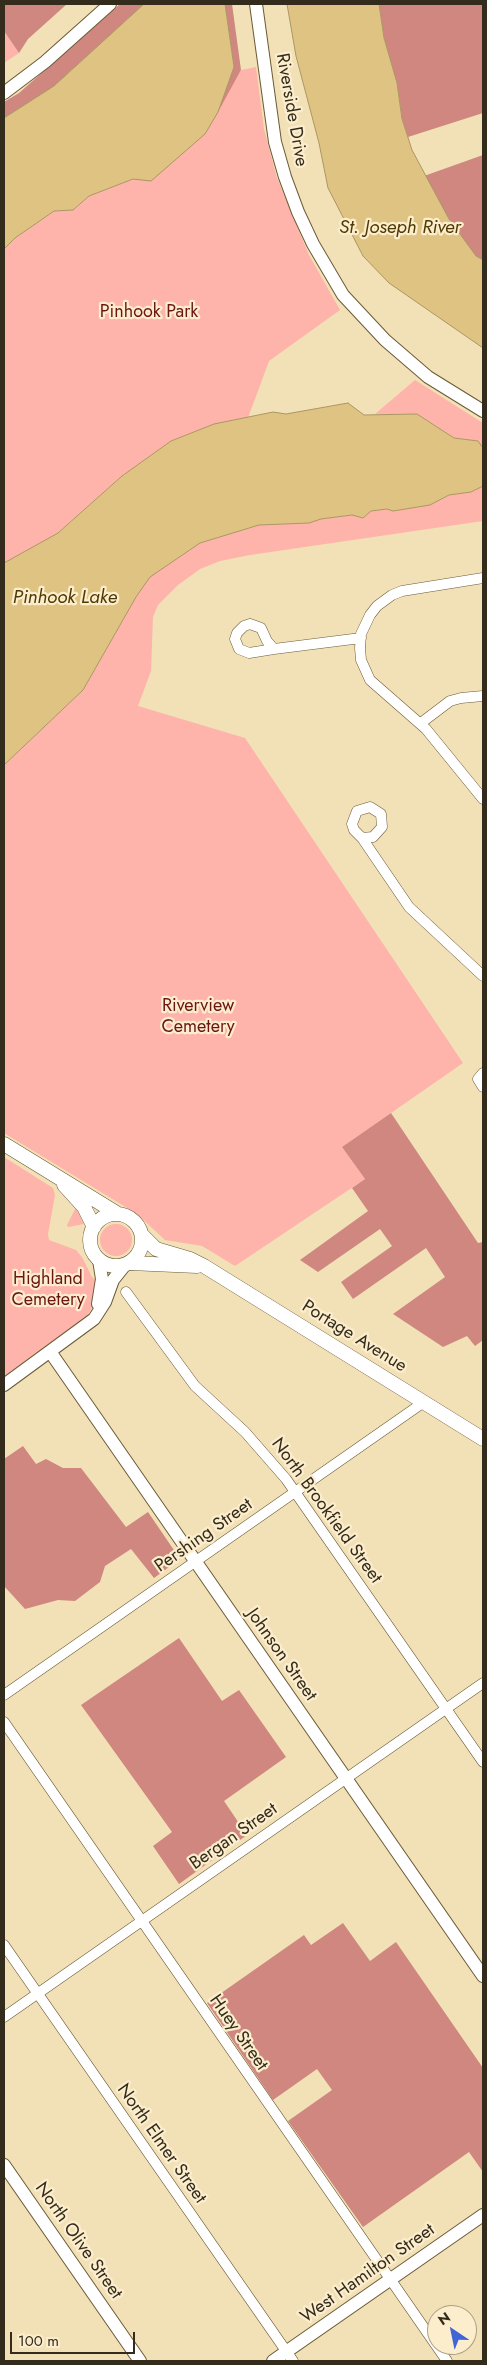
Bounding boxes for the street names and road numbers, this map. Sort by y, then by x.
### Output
street label: Riverside Drive [270,52,312,168]
street label: Portage Avenue [298,1296,410,1378]
street label: North Brookfield Street [266,1434,386,1588]
street label: Pershing Street [151,1494,257,1578]
street label: Johnson Street [241,1605,321,1705]
street label: Bergan Street [186,1799,282,1875]
street label: Huey Street [204,1991,272,2075]
street label: North Elmer Street [112,2080,210,2208]
street label: North Olive Street [30,2179,126,2303]
street label: West Hamilton Street [297,2220,439,2328]

